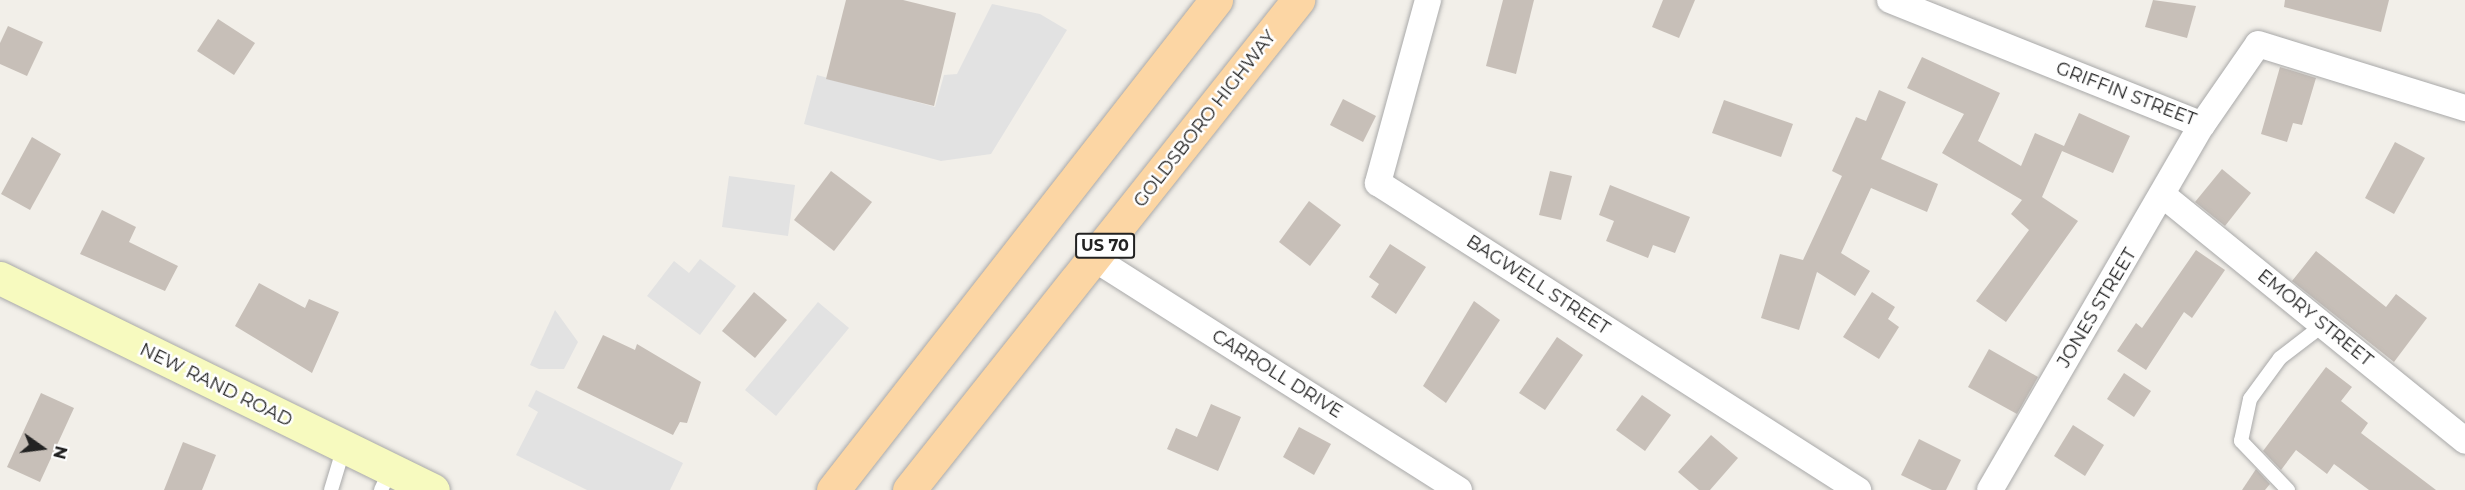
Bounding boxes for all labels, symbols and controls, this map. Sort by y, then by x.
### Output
street label: GOLDSBORO HIGHWAY [1129,26,1281,212]
street label: GRIFFIN STREET [2053,57,2199,131]
street label: BAGWELL STREET [1462,231,1614,339]
road number: US 70 [1075,233,1135,259]
street label: JONES STREET [2053,244,2141,372]
street label: EMORY STREET [2253,265,2377,371]
street label: CARROLL DRIVE [1208,325,1346,423]
street label: NEW RAND ROAD [136,339,296,431]
north arrow [12,418,72,478]
text: N [49,444,71,461]

